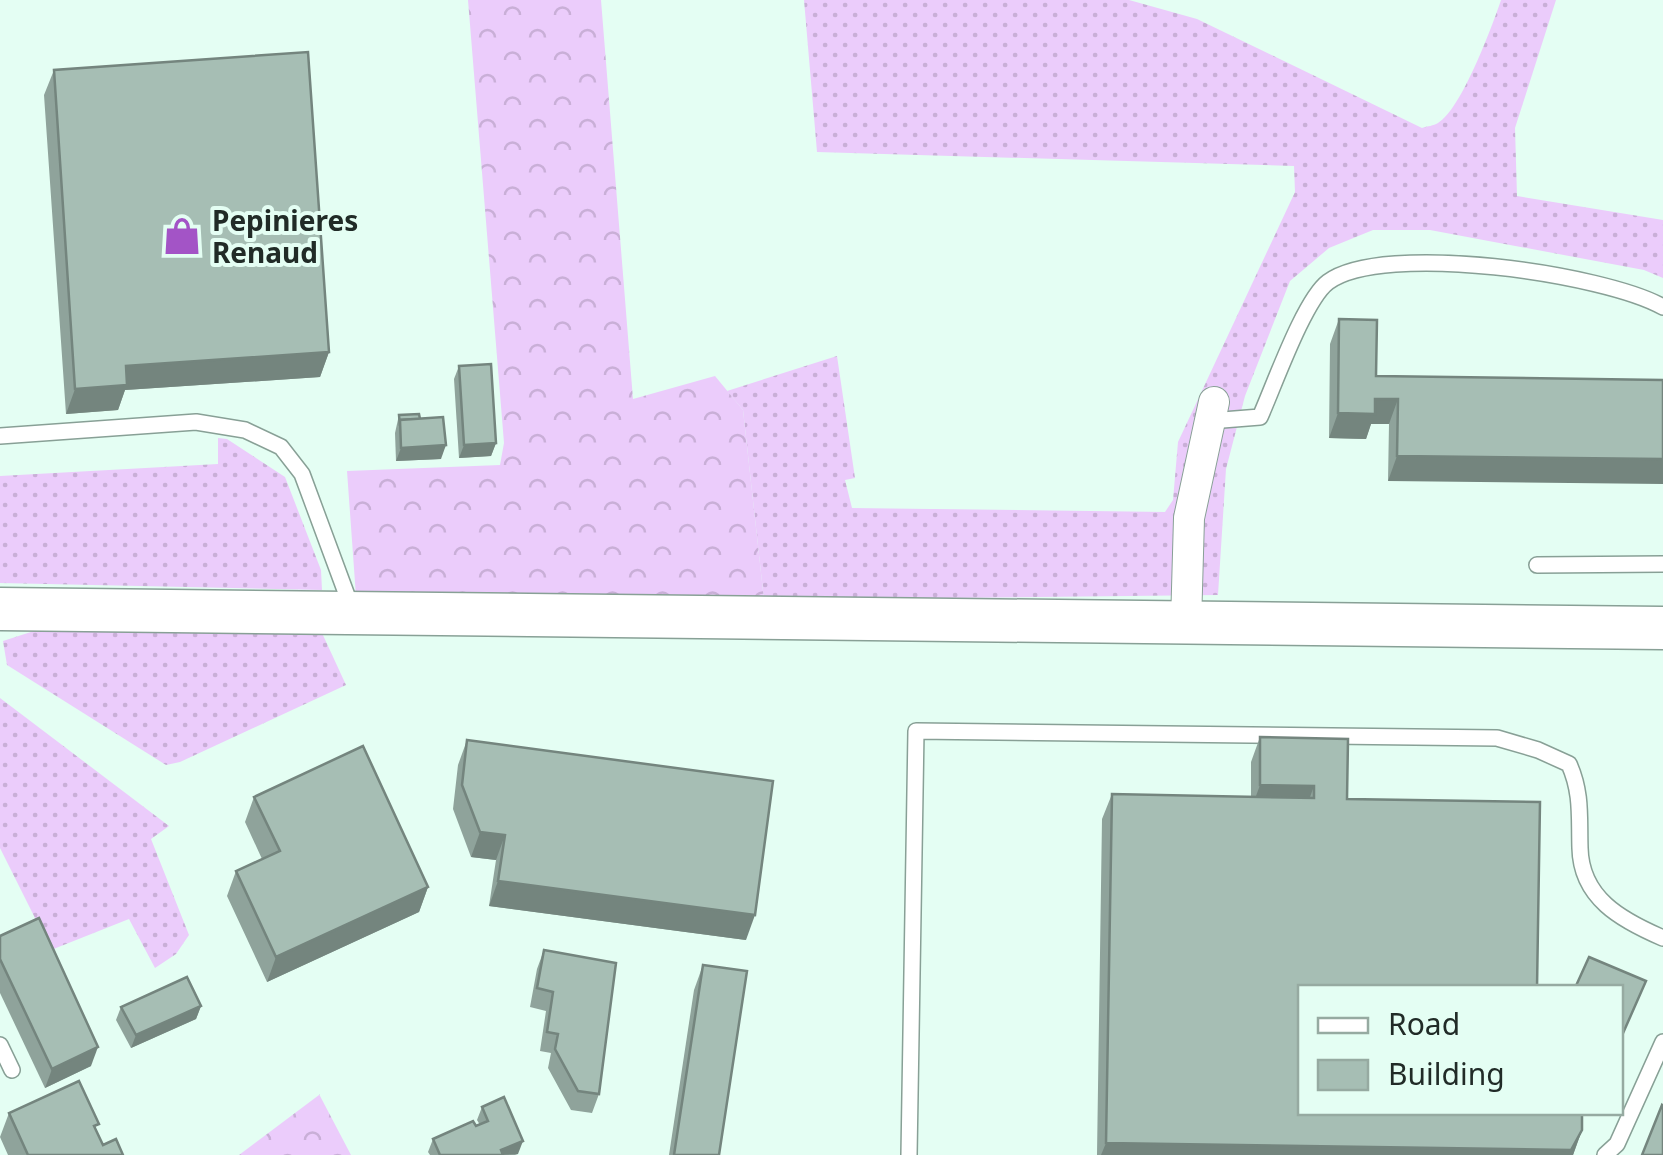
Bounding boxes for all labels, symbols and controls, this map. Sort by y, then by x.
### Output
place label: Pepinieres Renaud [212,201,358,271]
shop icon: Pepinieres Renaud [161,215,203,257]
legend [1298,985,1623,1115]
text: Road [1388,1003,1460,1044]
text: Building [1388,1053,1505,1094]

